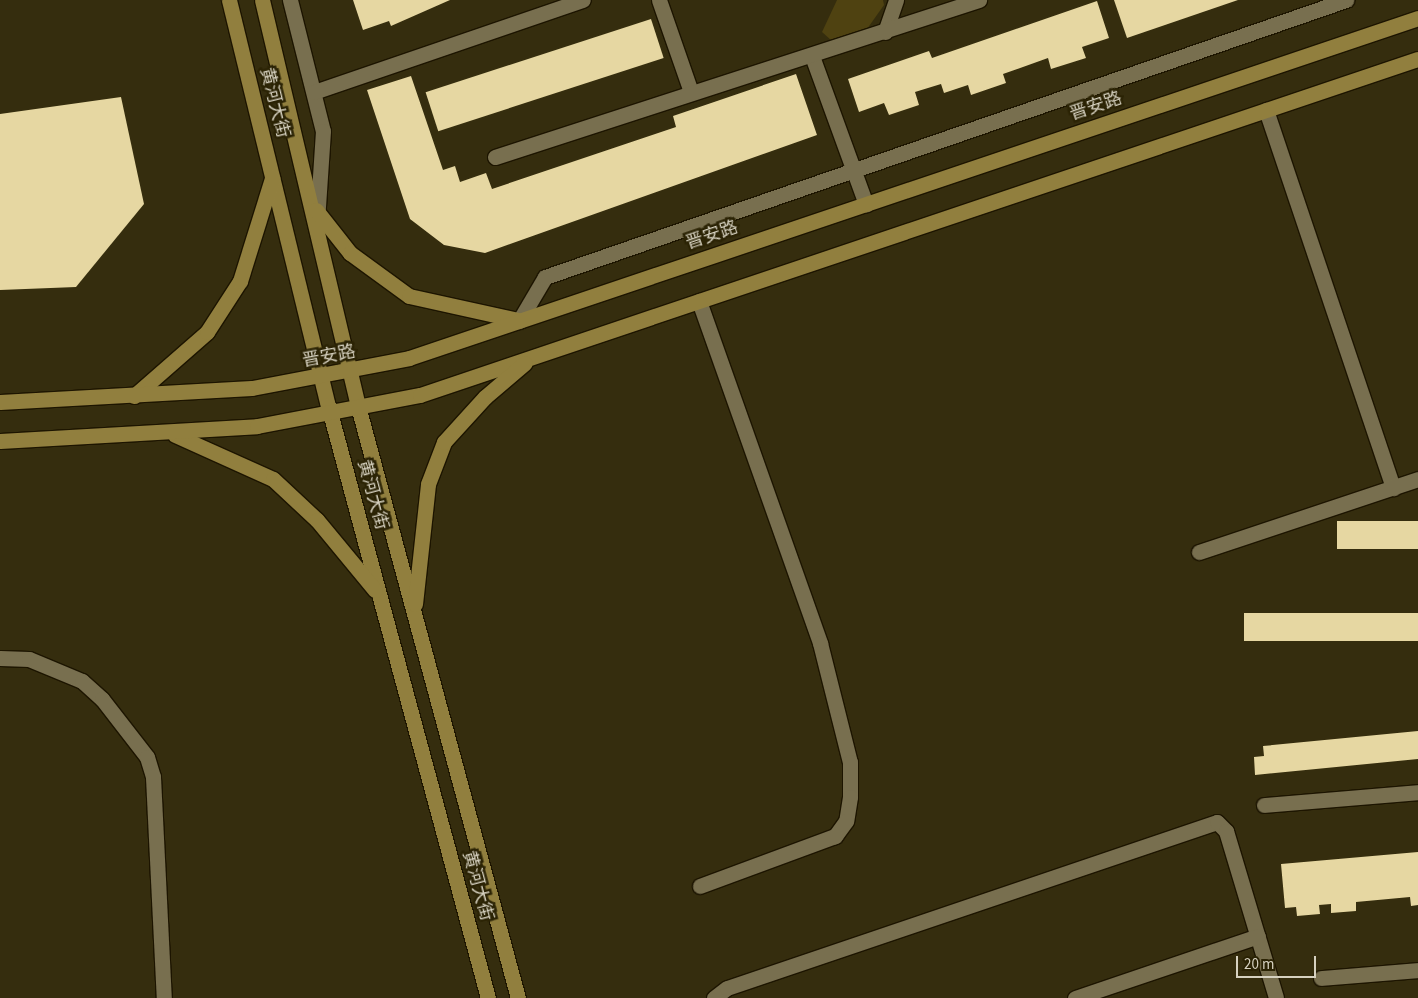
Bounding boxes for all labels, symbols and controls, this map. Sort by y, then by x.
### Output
street label: 黄河大街 [255,65,293,141]
street label: 晋安路 [1067,88,1125,126]
street label: 晋安路 [683,217,741,255]
street label: 晋安路 [300,341,358,373]
street label: 黄河大街 [352,457,392,533]
street label: 黄河大街 [457,848,497,924]
scale bar [1238,946,1318,978]
text: 20 m [1244,954,1274,975]

